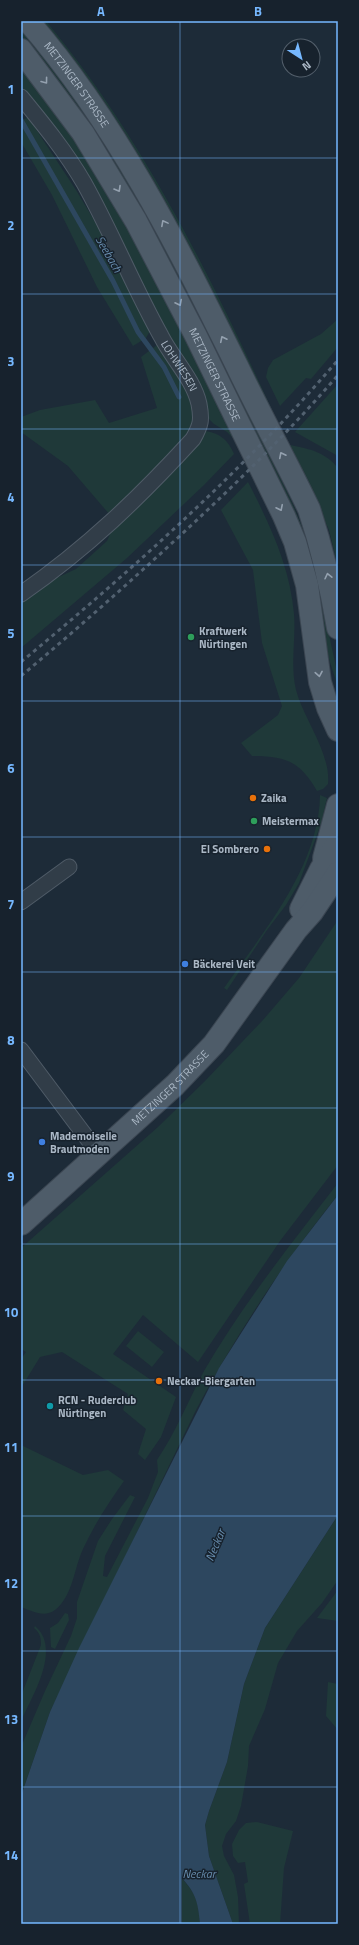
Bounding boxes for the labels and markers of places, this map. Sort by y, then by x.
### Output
place label: Kraftwerk Nürtingen [199,623,247,652]
marker: Kraftwerk Nürtingen [186,632,196,642]
place label: Zaika [261,790,287,806]
marker: Zaika [248,793,258,803]
place label: Meistermax [262,813,320,829]
marker: Meistermax [249,816,259,826]
place label: El Sombrero [201,841,259,857]
marker: El Sombrero [262,844,272,854]
place label: Bäckerei Veit [193,956,255,972]
marker: Bäckerei Veit [180,959,190,969]
place label: Mademoiselle Brautmoden [50,1128,117,1157]
marker: Mademoiselle Brautmoden [37,1137,47,1147]
place label: Neckar-Biergarten [167,1373,255,1389]
marker: Neckar-Biergarten [154,1376,164,1386]
place label: RCN - Ruderclub Nürtingen [58,1392,136,1421]
marker: RCN - Ruderclub Nürtingen [45,1401,55,1411]

